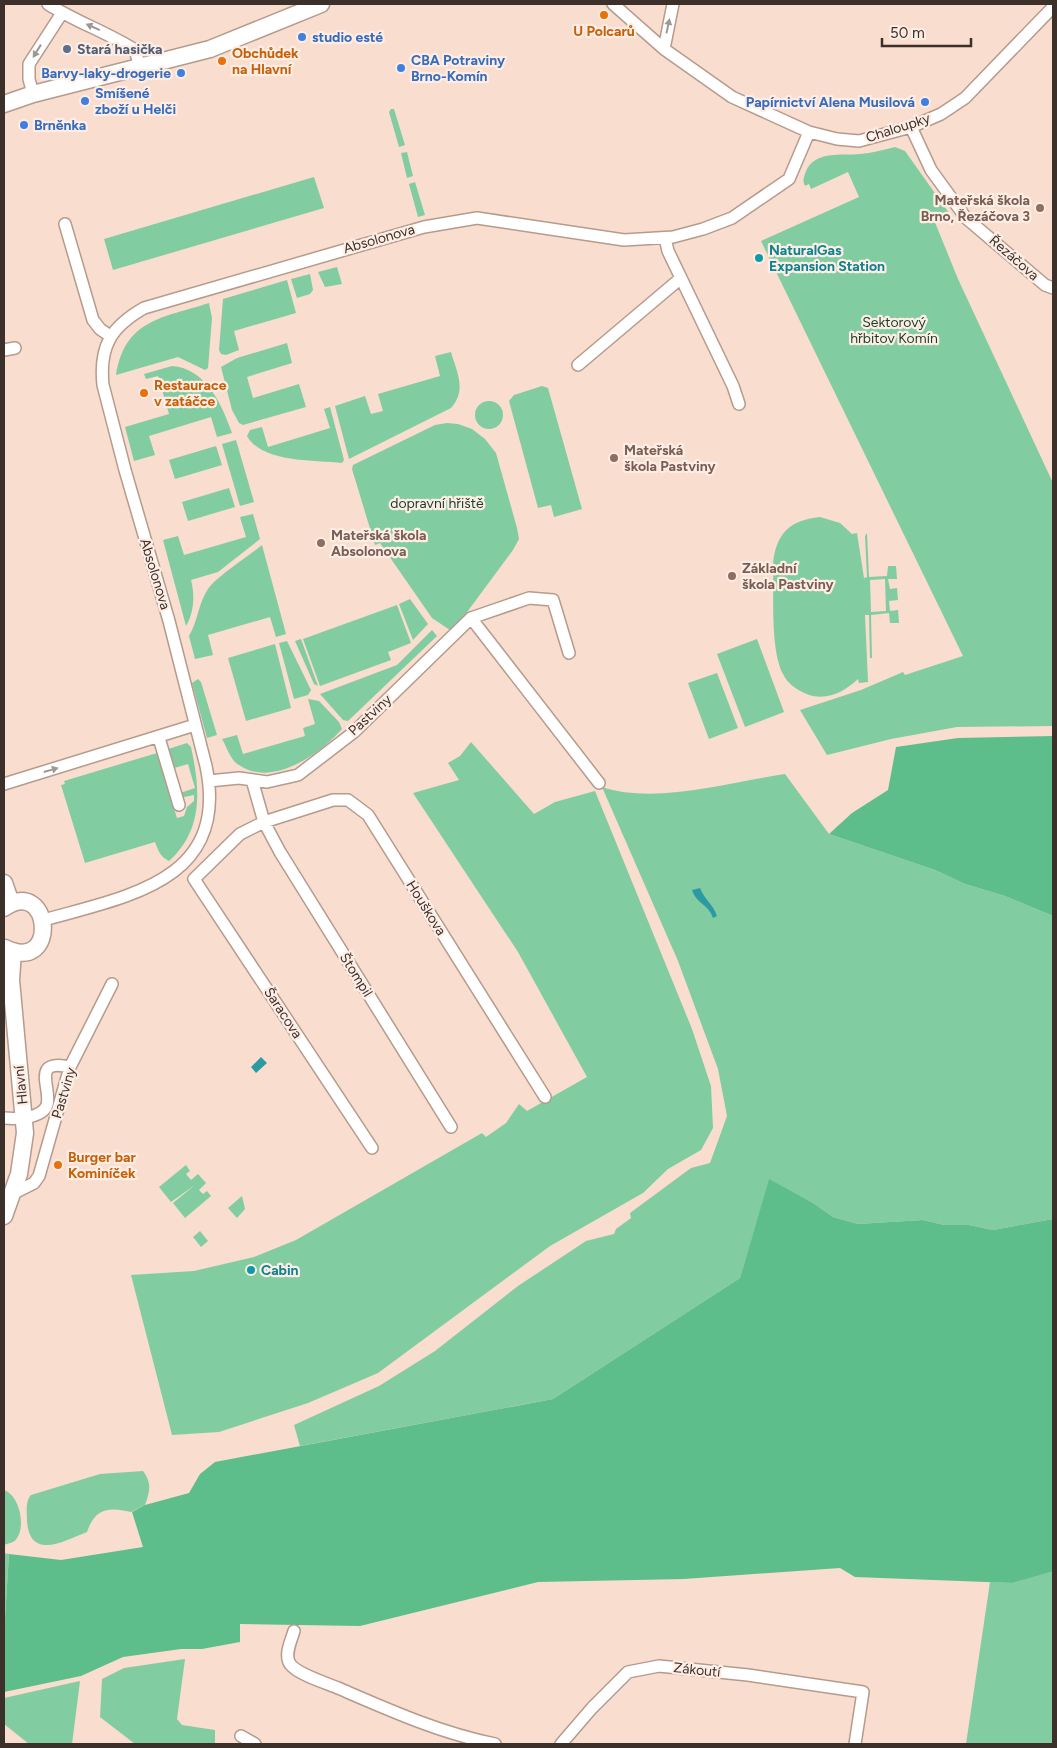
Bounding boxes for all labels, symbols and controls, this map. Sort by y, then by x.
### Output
marker: U Polcarů [598,9,610,21]
scale bar [882,15,971,47]
one-way arrow [664,19,672,34]
one-way arrow [86,23,100,31]
place label: U Polcarů [573,23,635,40]
text: 50 m [890,24,925,42]
place label: studio esté [312,29,383,46]
marker: studio esté [296,31,308,43]
place label: Stará hasička [77,41,162,58]
marker: Stará hasička [61,43,73,55]
one-way arrow [32,45,42,58]
place label: Obchůdek na Hlavní [232,45,299,78]
place label: CBA Potraviny Brno-Komín [411,52,506,85]
marker: Obchůdek na Hlavní [216,55,228,67]
marker: CBA Potraviny Brno-Komín [395,62,407,74]
place label: Barvy-laky-drogerie [41,65,171,82]
marker: Barvy-laky-drogerie [175,67,187,79]
place label: Smíšené zboží u Helči [95,85,176,118]
place label: Papírnictví Alena Musilová [746,94,915,111]
marker: Smíšené zboží u Helči [79,95,91,107]
marker: Papírnictví Alena Musilová [919,96,931,108]
street label: Chaloupky [864,109,933,146]
place label: Brněnka [34,117,86,134]
marker: Brněnka [18,119,30,131]
place label: Mateřská škola Brno, Řezáčova 3 [921,192,1030,225]
marker: Mateřská škola Brno, Řezáčova 3 [1034,202,1046,214]
street label: Absolonova [341,221,417,257]
street label: Řezáčova [986,232,1042,284]
place label: NaturalGas Expansion Station [769,242,885,275]
marker: NaturalGas Expansion Station [753,252,765,264]
park label: Sektorový hřbitov Komín [850,314,938,347]
place label: Restaurace v zatáčce [154,377,227,410]
marker: Restaurace v zatáčce [138,387,150,399]
place label: Mateřská škola Pastviny [624,442,716,475]
marker: Mateřská škola Pastviny [608,452,620,464]
park label: dopravní hřiště [390,495,484,512]
place label: Mateřská škola Absolonova [331,527,426,560]
street label: Absolonova [136,536,174,612]
marker: Mateřská škola Absolonova [315,537,327,549]
place label: Základní škola Pastviny [742,560,834,593]
marker: Základní škola Pastviny [726,570,738,582]
street label: Pastviny [345,690,395,739]
one-way arrow [43,766,58,774]
street label: Houškova [402,877,450,939]
street label: Štompil [336,950,376,1000]
street label: Šaracova [260,984,306,1042]
street label: Hlavní [10,1064,31,1105]
street label: Pastviny [48,1065,80,1121]
place label: Burger bar Kominíček [68,1149,136,1182]
marker: Burger bar Kominíček [52,1159,64,1171]
place label: Cabin [261,1262,299,1279]
marker: Cabin [245,1264,257,1276]
street label: Zákoutí [673,1659,722,1681]

